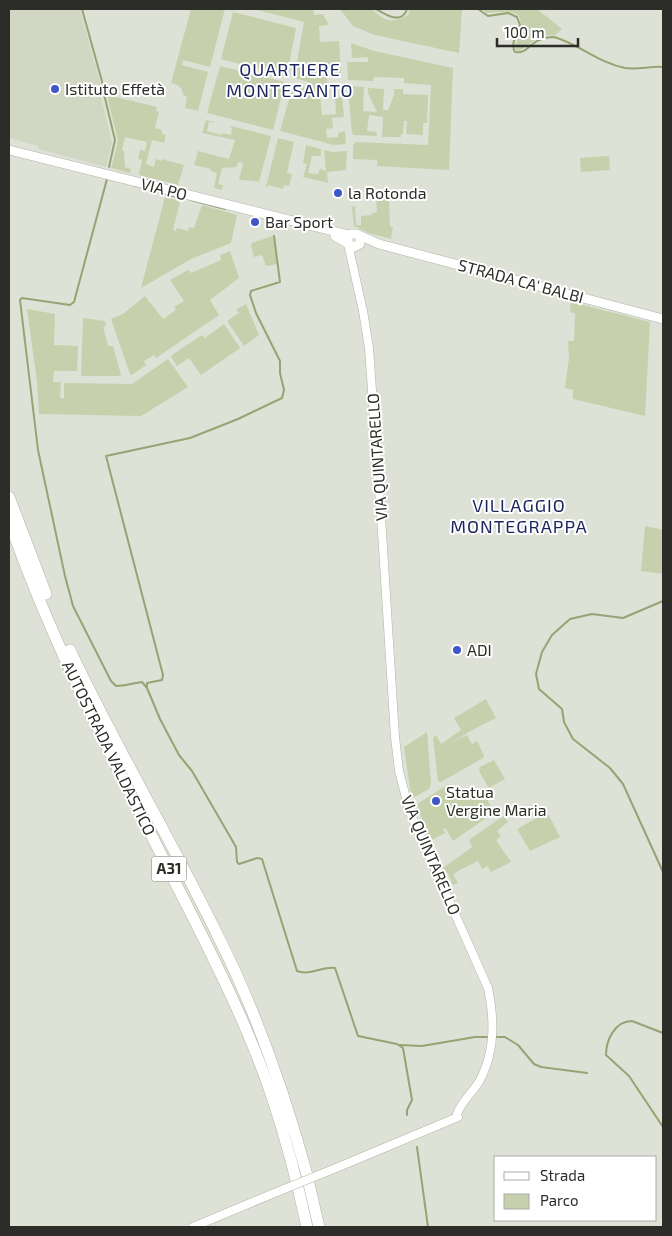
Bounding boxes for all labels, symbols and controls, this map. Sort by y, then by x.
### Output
scale bar [497,15,578,47]
text: 100 m [504,23,545,41]
district label: QUARTIERE MONTESANTO [226,58,354,101]
place label: Istituto Effetà [65,79,165,98]
marker: Istituto Effetà [49,83,61,95]
street label: VIA PO [139,174,189,203]
place label: la Rotonda [348,183,426,202]
marker: la Rotonda [332,187,344,199]
place label: Bar Sport [265,212,333,231]
marker: Bar Sport [249,216,261,228]
street label: STRADA CA' BALBI [456,255,586,306]
street label: VIA QUINTARELLO [363,392,391,522]
district label: VILLAGGIO MONTEGRAPPA [450,494,588,537]
place label: ADI [467,640,492,659]
marker: ADI [451,644,463,656]
street label: AUTOSTRADA VALDASTICO [59,657,160,838]
place label: Statua Vergine Maria [446,782,546,819]
street label: VIA QUINTARELLO [397,792,465,918]
marker: Statua Vergine Maria [430,795,442,807]
road number: A31 [152,856,186,882]
legend [494,1156,657,1221]
text: Strada [540,1166,585,1184]
text: Parco [540,1191,579,1209]

